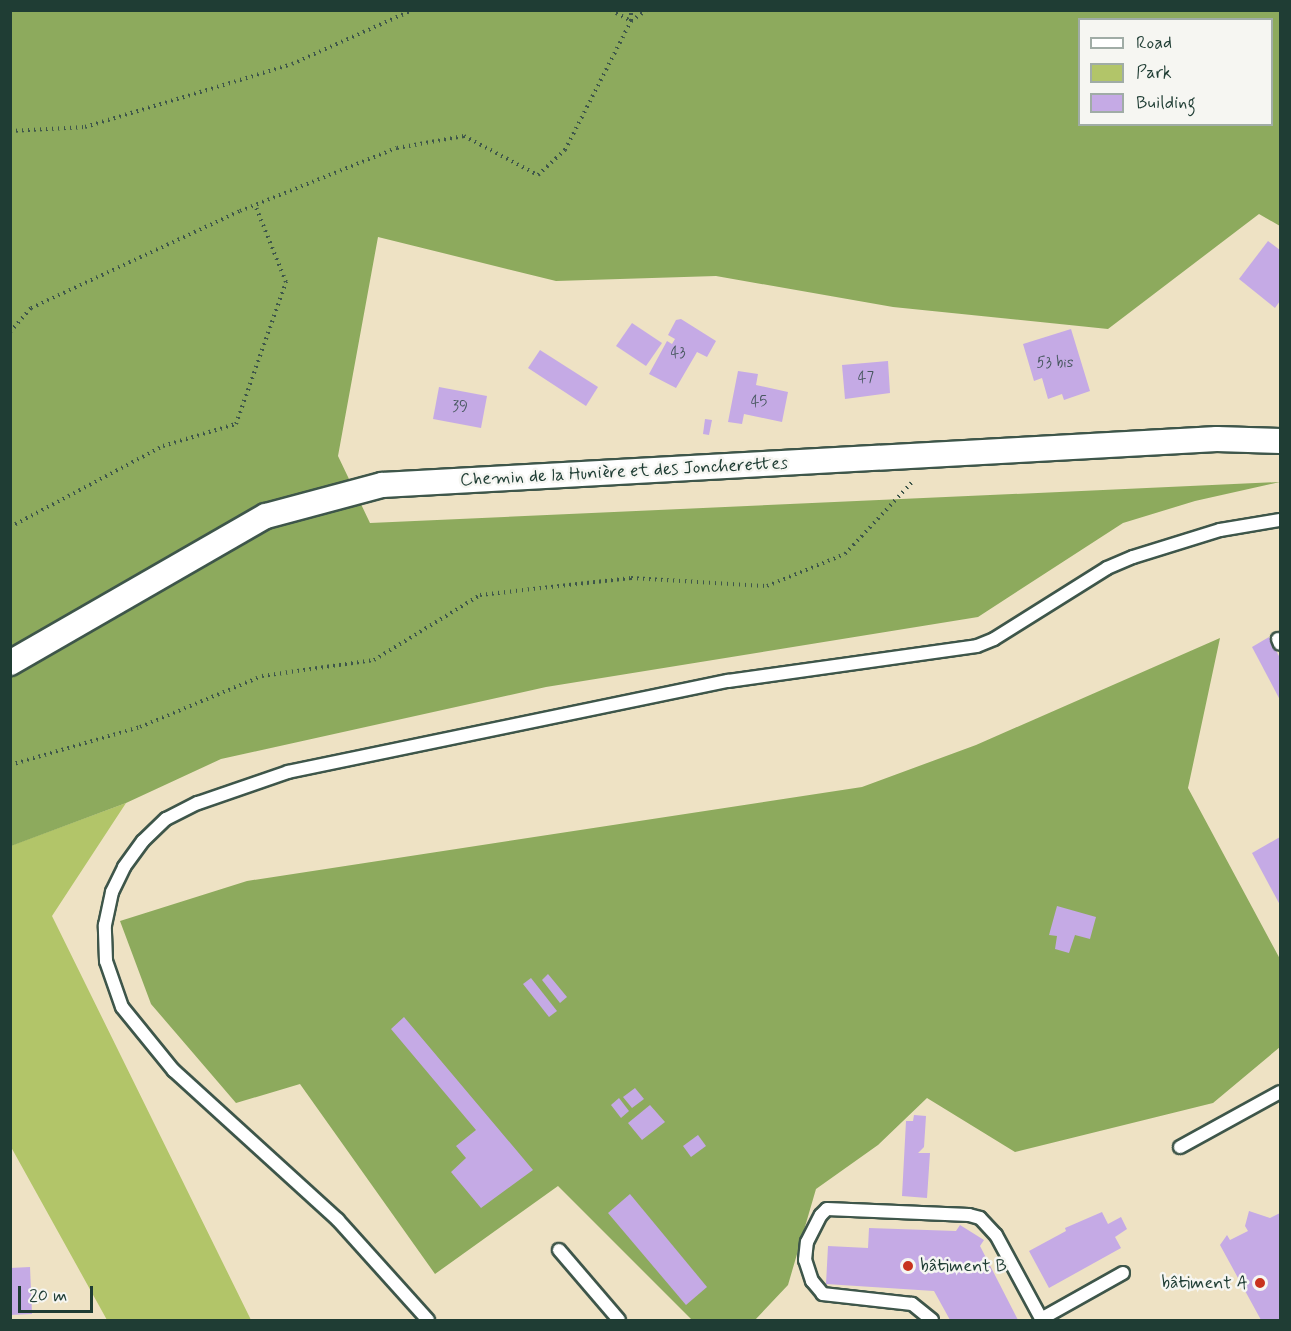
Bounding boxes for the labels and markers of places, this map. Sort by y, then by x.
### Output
place label: bâtiment B [920,1255,1007,1277]
marker: bâtiment B [901,1259,915,1273]
place label: bâtiment A [1161,1272,1248,1294]
marker: bâtiment A [1253,1276,1267,1290]

